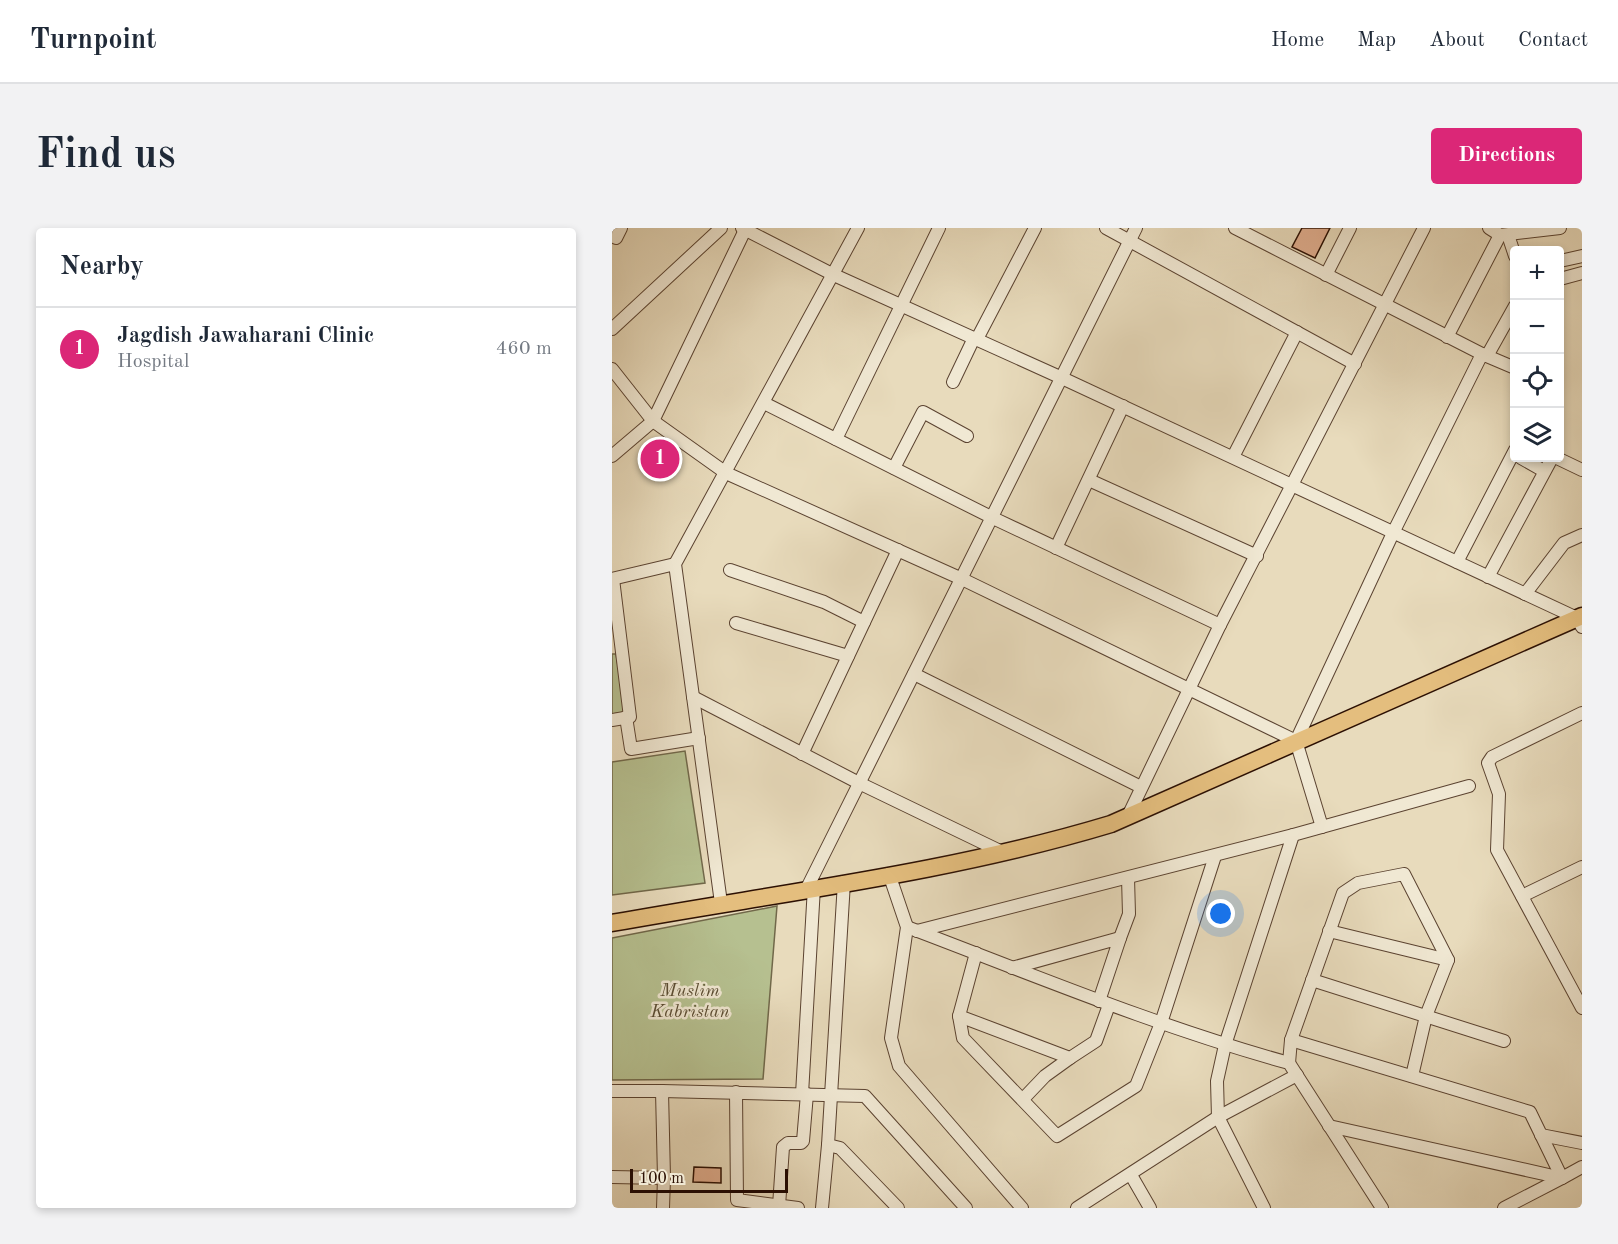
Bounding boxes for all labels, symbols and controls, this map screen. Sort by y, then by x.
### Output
text: Turnpoint [30,27,157,55]
text: Home [1271,30,1324,51]
text: Map [1357,30,1396,51]
text: About [1429,30,1485,51]
text: Contact [1518,30,1588,51]
button: Directions [1431,128,1582,184]
text: Find us [36,135,175,177]
map controls [1510,246,1564,462]
button: + [1510,246,1564,300]
text: Nearby [60,254,144,280]
button: − [1510,300,1564,354]
text: Jagdish Jawaharani Clinic [117,325,374,347]
text: 1 [74,339,85,359]
text: 460 m [496,339,552,359]
text: Hospital [117,352,189,372]
button: locate [1510,354,1564,408]
button: layers [1510,408,1564,462]
pin: 1 [640,436,680,482]
your location [1206,899,1235,928]
park label: Muslim Kabristan [650,982,729,1021]
scale bar [630,1166,788,1194]
text: 100 m [639,1171,684,1187]

